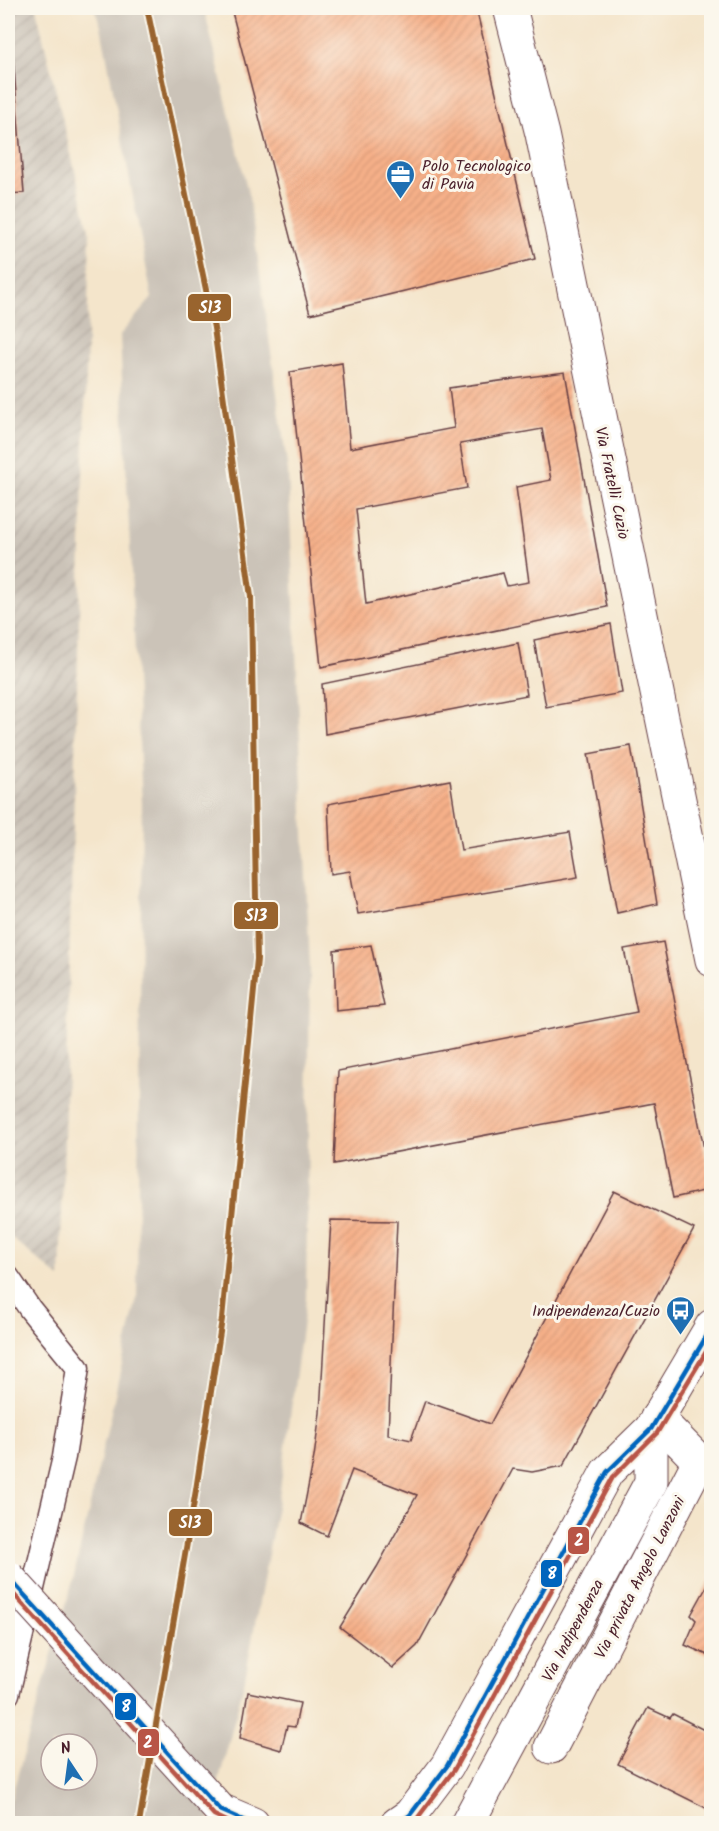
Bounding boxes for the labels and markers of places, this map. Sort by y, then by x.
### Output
place label: Polo Tecnologico di Pavia [422,154,531,197]
office icon: Polo Tecnologico di Pavia [385,158,417,200]
bus stop icon: Indipendenza/Cuzio [665,1294,697,1336]
place label: Indipendenza/Cuzio [532,1299,660,1324]

